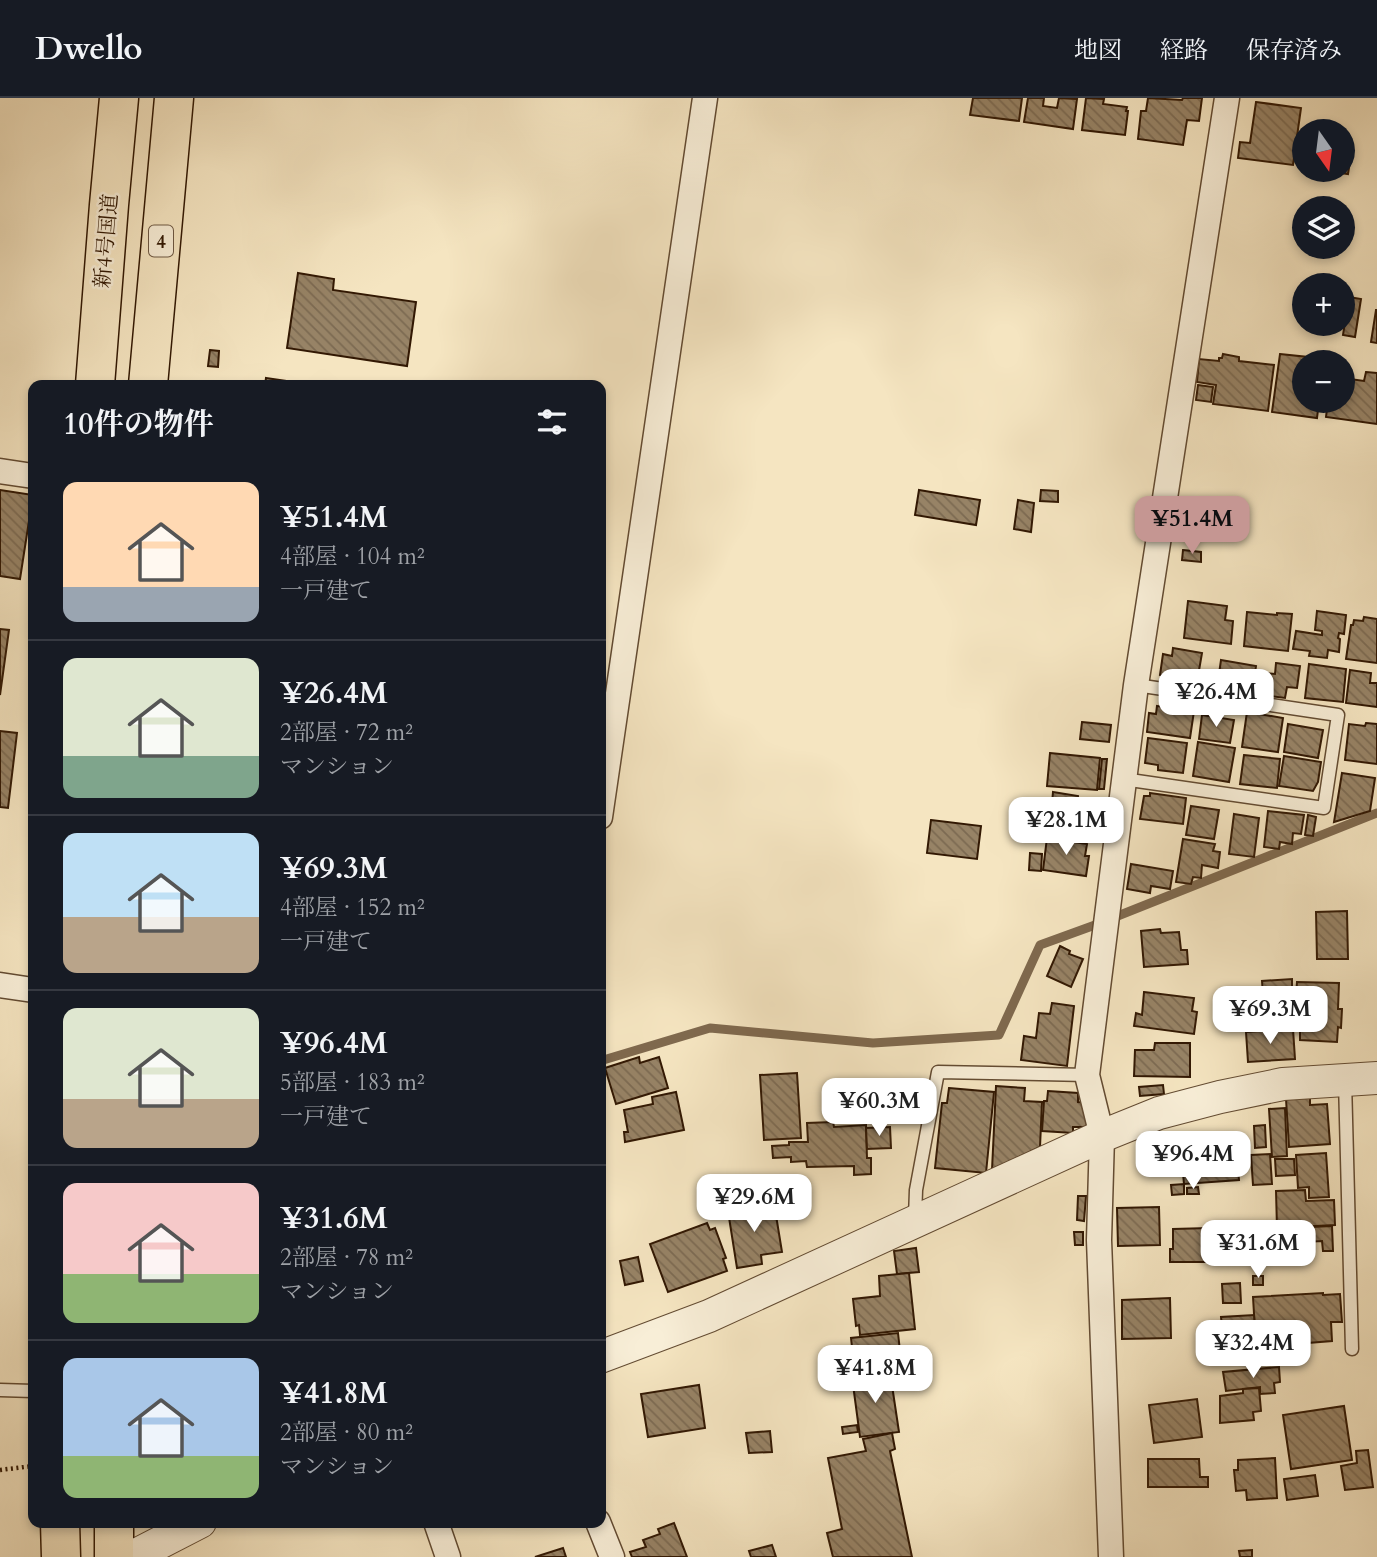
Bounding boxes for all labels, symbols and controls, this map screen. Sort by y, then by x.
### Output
text: Dwello [35,26,143,71]
text: 地図 [1074,34,1122,67]
text: 経路 [1160,34,1208,67]
text: 保存済み [1246,34,1342,67]
north arrow [1292,119,1354,182]
map controls [1292,119,1355,413]
street label: 新4号国道 [88,193,125,290]
button: layers [1292,196,1355,259]
road number: 4 [149,225,173,256]
button: + [1292,273,1355,336]
button: − [1292,350,1355,413]
icon: filters [533,403,571,441]
text: 10件の物件 [63,404,214,445]
pin: ¥51.4M [1135,496,1249,556]
text: ¥51.4M [280,497,388,538]
text: ¥51.4M [1151,503,1233,534]
icon: home [119,510,203,594]
text: 4部屋 · 104 m² [280,541,425,572]
text: 一戸建て [280,575,372,606]
pin: ¥26.4M [1159,670,1273,729]
text: ¥26.4M [280,673,388,714]
text: ¥26.4M [1175,676,1257,707]
icon: home [119,686,203,770]
text: 2部屋 · 72 m² [280,717,413,748]
text: マンション [280,751,394,782]
pin: ¥28.1M [1009,798,1123,857]
text: ¥28.1M [1025,804,1107,835]
text: ¥69.3M [280,848,388,889]
icon: home [119,861,203,945]
text: 4部屋 · 152 m² [280,892,425,923]
text: 一戸建て [280,926,372,957]
pin: ¥69.3M [1213,986,1327,1046]
text: ¥69.3M [1229,993,1311,1024]
text: ¥96.4M [280,1023,388,1064]
icon: home [119,1036,203,1120]
text: 5部屋 · 183 m² [280,1067,425,1098]
pin: ¥60.3M [822,1079,936,1138]
text: ¥60.3M [838,1085,920,1116]
text: 一戸建て [280,1101,372,1132]
pin: ¥96.4M [1136,1132,1250,1191]
text: ¥96.4M [1152,1138,1234,1169]
pin: ¥29.6M [697,1174,811,1234]
text: ¥29.6M [713,1181,795,1212]
text: ¥31.6M [280,1198,388,1239]
icon: home [119,1211,203,1295]
pin: ¥31.6M [1201,1220,1315,1280]
text: ¥31.6M [1217,1227,1299,1258]
text: 2部屋 · 78 m² [280,1242,413,1273]
text: マンション [280,1276,394,1307]
pin: ¥32.4M [1196,1320,1310,1380]
text: ¥32.4M [1212,1327,1294,1358]
pin: ¥41.8M [818,1346,932,1405]
text: ¥41.8M [834,1352,916,1383]
text: ¥41.8M [280,1373,388,1414]
icon: home [119,1386,203,1470]
text: 2部屋 · 80 m² [280,1417,413,1448]
text: マンション [280,1451,394,1482]

